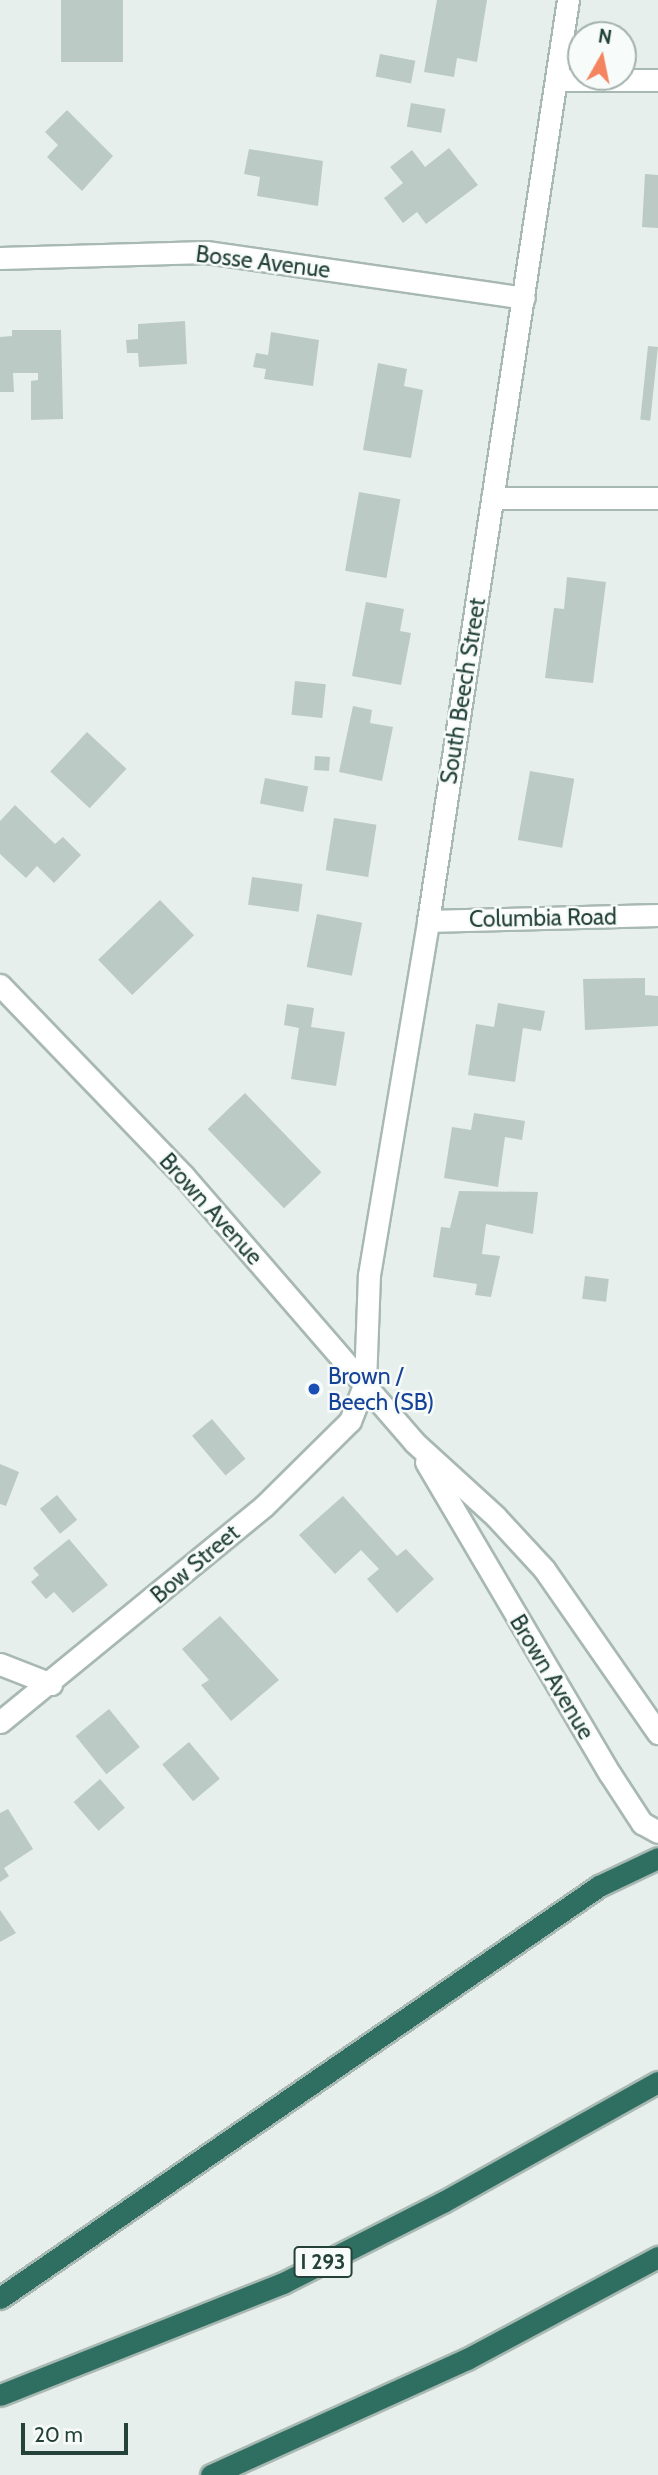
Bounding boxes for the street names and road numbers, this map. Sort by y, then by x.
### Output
street label: Bosse Avenue [194,240,332,284]
street label: South Beech Street [435,596,491,786]
street label: Columbia Road [469,903,617,933]
street label: Brown Avenue [154,1147,268,1271]
street label: Bow Street [145,1519,245,1609]
street label: Brown Avenue [504,1610,600,1744]
road number: I 293 [293,2244,353,2280]

